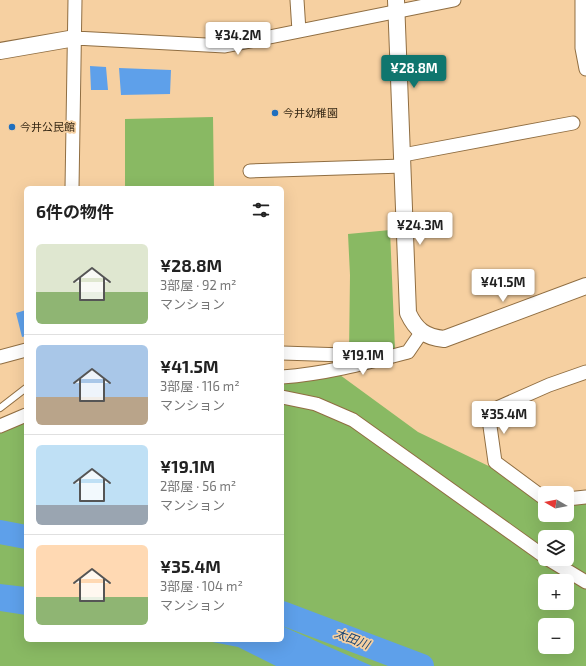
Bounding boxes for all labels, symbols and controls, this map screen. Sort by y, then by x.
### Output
pin: ¥34.2M [205,22,271,56]
text: ¥34.2M [215,27,261,43]
pin: ¥28.8M [381,55,447,89]
text: ¥28.8M [390,60,438,76]
place label: 今井幼稚園 [283,106,338,119]
marker: 今井幼稚園 [270,108,280,118]
place label: 今井公民館 [20,120,75,133]
marker: 今井公民館 [7,122,17,132]
icon: filters [250,199,272,221]
text: 6件の物件 [36,201,114,221]
pin: ¥24.3M [387,212,453,246]
text: ¥24.3M [397,217,443,233]
text: ¥28.8M [160,255,222,275]
icon: home [68,260,116,308]
pin: ¥41.5M [470,269,536,303]
text: ¥41.5M [481,274,525,290]
text: 3部屋 · 92 m² [160,277,237,293]
text: マンション [160,296,225,312]
pin: ¥19.1M [330,342,396,376]
text: ¥19.1M [342,347,384,363]
text: ¥41.5M [160,356,219,376]
icon: home [68,361,116,409]
text: 3部屋 · 116 m² [160,378,240,394]
text: マンション [160,397,225,413]
pin: ¥35.4M [471,401,537,435]
text: ¥35.4M [481,406,527,422]
text: ¥19.1M [160,456,215,476]
icon: home [68,461,116,509]
text: 2部屋 · 56 m² [160,478,236,494]
north arrow [538,486,574,522]
map controls [538,486,574,654]
text: マンション [160,497,225,513]
button: layers [538,530,574,566]
text: ¥35.4M [160,556,221,576]
icon: home [68,561,116,609]
button: + [538,574,574,610]
text: 3部屋 · 104 m² [160,578,243,594]
text: マンション [160,597,225,613]
button: − [538,618,574,654]
water label: 太田川 [333,625,374,652]

